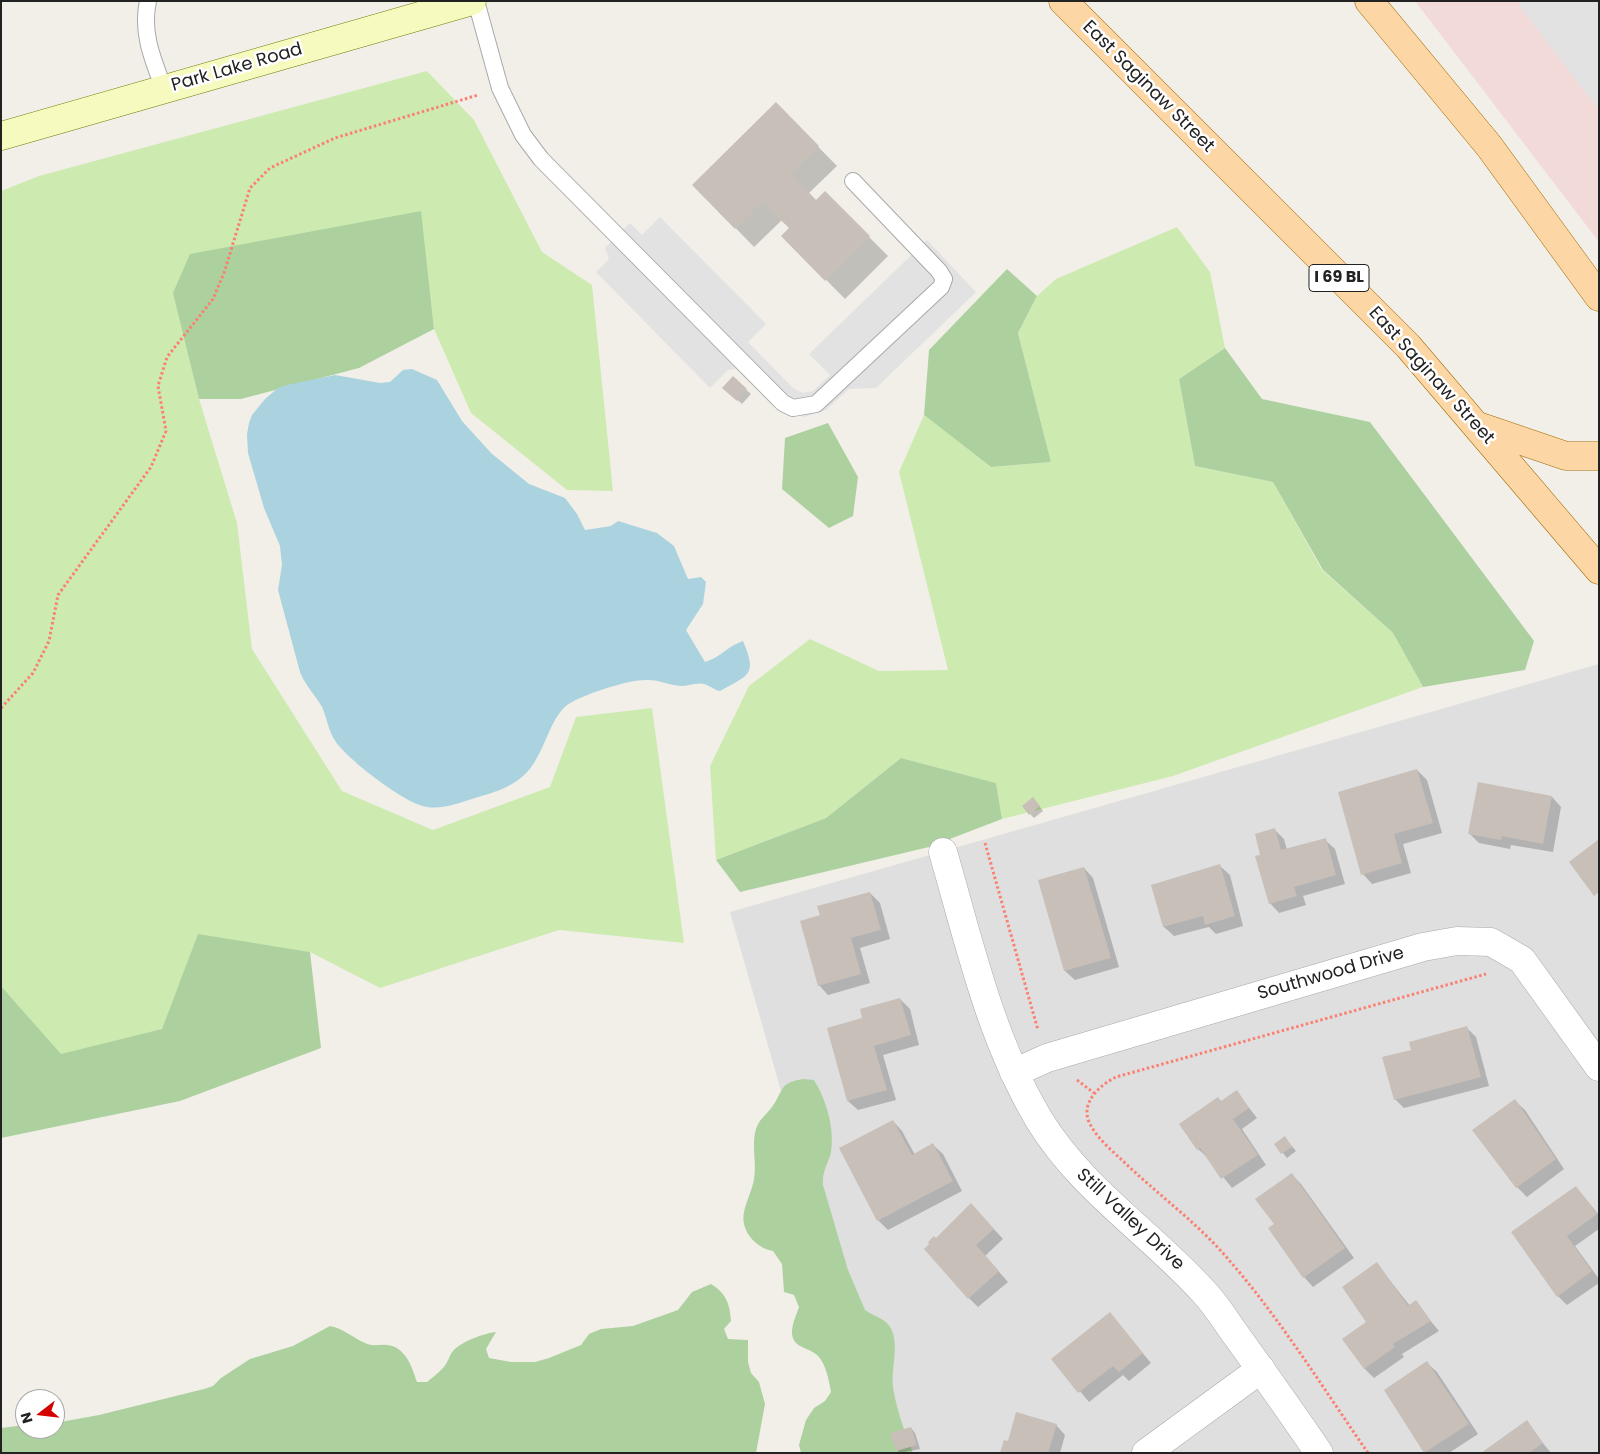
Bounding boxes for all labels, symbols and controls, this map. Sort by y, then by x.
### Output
street label: East Saginaw Street [1078,17,1218,157]
street label: Park Lake Road [169,39,305,97]
road number: I 69 BL [1309,264,1369,292]
street label: East Saginaw Street [1364,303,1498,449]
street label: Southwood Drive [1255,943,1407,1005]
street label: Still Valley Drive [1072,1164,1188,1276]
north arrow [15,1389,65,1439]
text: N [15,1410,38,1426]

